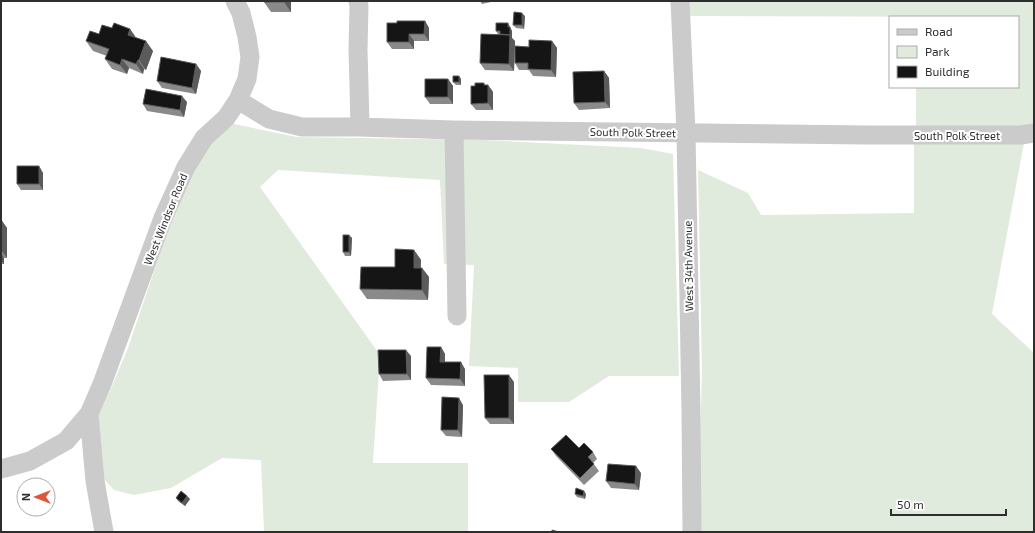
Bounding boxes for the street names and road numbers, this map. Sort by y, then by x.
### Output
street label: South Polk Street [590,125,676,139]
street label: South Polk Street [914,129,1000,142]
street label: West Windsor Road [141,171,189,267]
street label: West 34th Avenue [681,220,695,312]

